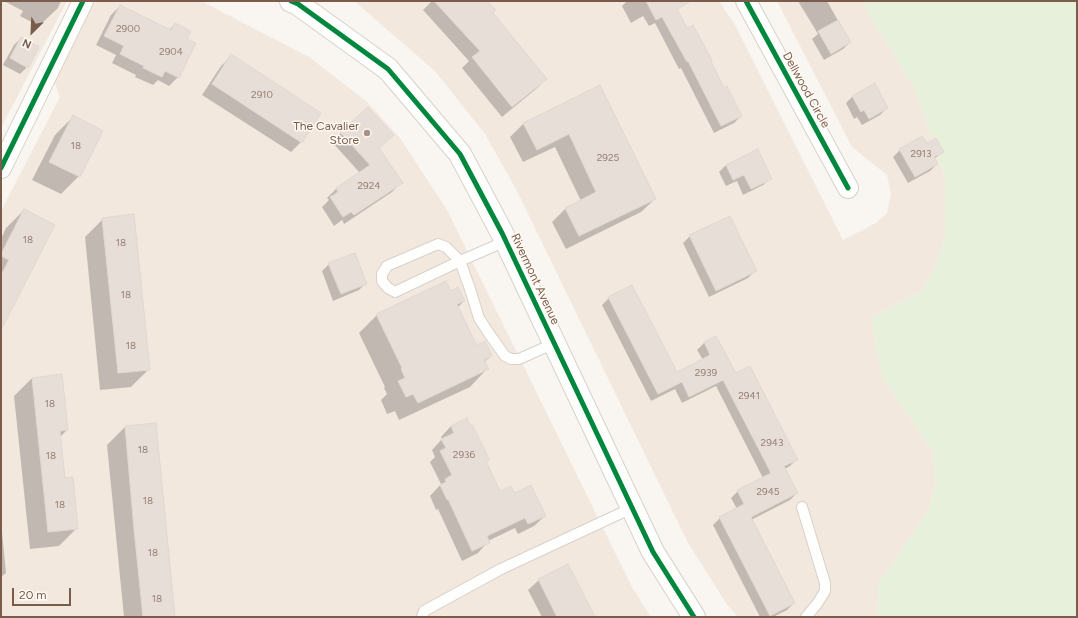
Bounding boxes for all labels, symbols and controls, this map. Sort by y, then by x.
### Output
north arrow [12,12,52,52]
house number: 2900 [116,23,140,35]
text: N [20,36,33,51]
house number: 2904 [159,46,183,58]
street label: Dellwood Circle [779,50,833,130]
house number: 2910 [251,89,273,101]
place label: The Cavalier Store [293,119,359,147]
marker: The Cavalier Store [362,128,372,138]
house number: 18 [71,140,81,152]
house number: 2913 [911,148,931,160]
house number: 2925 [597,152,619,164]
house number: 2924 [357,180,381,192]
street label: Rivermont Avenue [508,231,562,327]
house number: 18 [23,234,33,246]
house number: 18 [116,237,126,249]
house number: 18 [121,289,131,301]
house number: 18 [126,340,136,352]
house number: 2939 [695,367,717,379]
house number: 2941 [738,390,760,402]
house number: 18 [45,398,55,410]
house number: 2943 [761,437,783,449]
house number: 18 [138,444,148,456]
house number: 2936 [453,449,475,461]
house number: 18 [46,450,56,462]
house number: 2945 [756,486,780,498]
house number: 18 [143,495,153,507]
house number: 18 [55,499,65,511]
house number: 18 [148,547,158,559]
scale bar [14,580,73,606]
text: 20 m [19,588,47,602]
house number: 18 [152,593,162,605]

